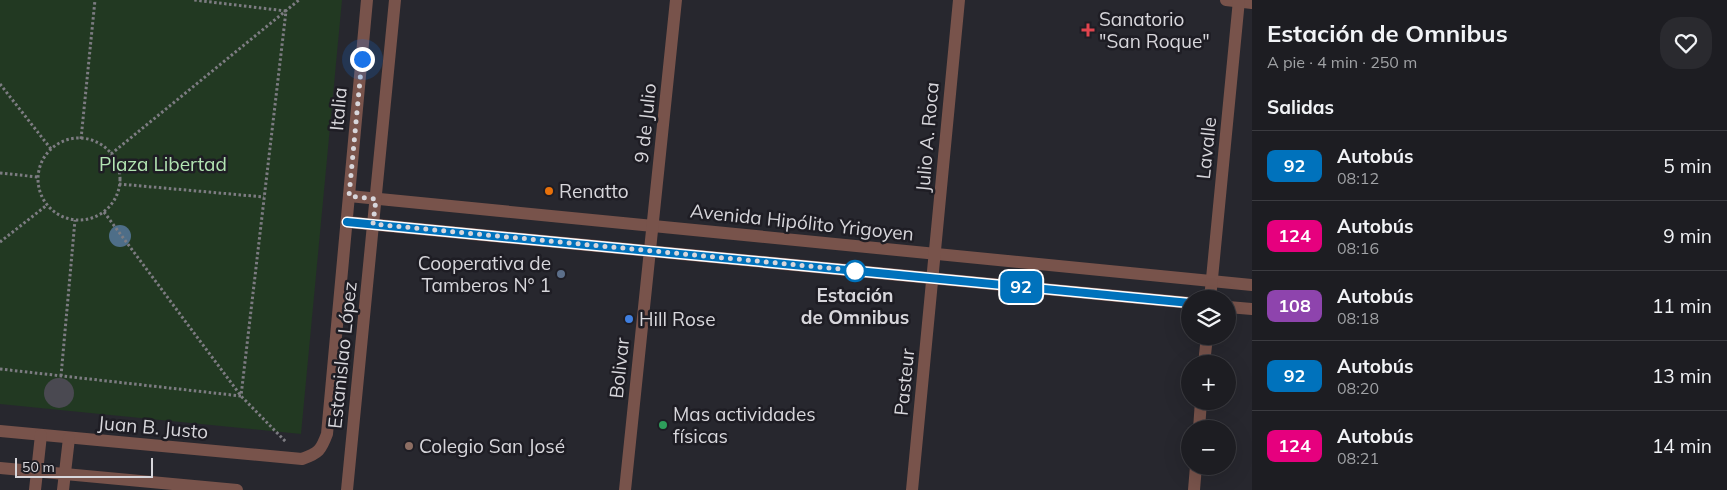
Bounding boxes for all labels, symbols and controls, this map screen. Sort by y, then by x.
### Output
place label: Sanatorio "San Roque" [1099,7,1210,53]
button: heart [1660,17,1712,69]
text: Estación de Omnibus [1267,18,1508,48]
marker: Sanatorio "San Roque" [1081,23,1095,37]
your location [350,47,375,72]
text: A pie · 4 min · 250 m [1267,52,1417,72]
street label: Julio A. Roca [910,81,944,193]
street label: 9 de Julio [629,82,661,164]
street label: Italia [324,86,352,132]
text: Salidas [1267,95,1334,119]
street label: Lavalle [1191,116,1221,180]
text: Autobús [1337,144,1414,168]
park label: Plaza Libertad [99,152,227,176]
text: 92 [1284,154,1305,177]
text: 5 min [1663,154,1712,178]
text: 08:12 [1337,168,1379,188]
place label: Renatto [559,179,629,203]
marker: Renatto [543,185,555,197]
street label: Avenida Hipólito Yrigoyen [689,198,915,246]
text: Autobús [1337,214,1414,238]
text: 124 [1278,224,1311,247]
text: 9 min [1663,224,1712,248]
text: 08:16 [1337,238,1379,258]
place label: Cooperativa de Tamberos N° 1 [418,251,551,297]
marker: Estación de Omnibus [844,260,866,282]
marker: Cooperativa de Tamberos N° 1 [555,268,567,280]
line badge: 92 [998,271,1044,303]
text: 92 [1010,275,1032,298]
street label: Estanislao López [322,280,362,430]
place label: Estación de Omnibus [801,283,909,329]
text: Autobús [1337,284,1414,308]
map controls [1181,290,1236,475]
button: layers [1181,290,1236,345]
text: 108 [1278,294,1311,317]
text: 11 min [1652,294,1712,318]
place label: Hill Rose [639,307,716,331]
text: 08:18 [1337,308,1379,328]
marker: Hill Rose [623,313,635,325]
street label: Bolivar [604,336,634,400]
street label: Pasteur [889,347,919,417]
text: Autobús [1337,354,1414,378]
button: + [1181,355,1236,410]
text: 92 [1284,364,1305,387]
text: 13 min [1652,364,1712,388]
text: 08:20 [1337,378,1379,398]
place label: Mas actividades físicas [673,402,816,448]
street label: Juan B. Justo [97,410,209,444]
marker: Mas actividades físicas [657,419,669,431]
button: − [1181,420,1236,475]
text: Autobús [1337,424,1414,448]
place label: Colegio San José [419,434,565,458]
text: 124 [1278,434,1311,457]
text: 14 min [1652,434,1712,458]
marker: Colegio San José [403,440,415,452]
text: 08:21 [1337,448,1379,468]
scale bar [15,455,152,478]
text: 50 m [22,458,55,476]

